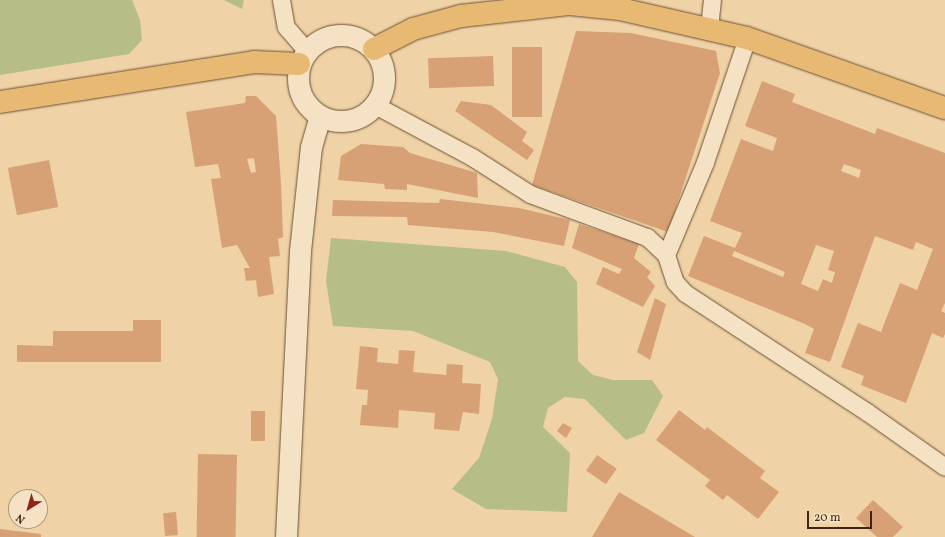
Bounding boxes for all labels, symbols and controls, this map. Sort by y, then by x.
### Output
north arrow [8,489,48,529]
scale bar [809,503,874,529]
text: N [13,510,29,527]
text: 20 m [814,510,841,526]

